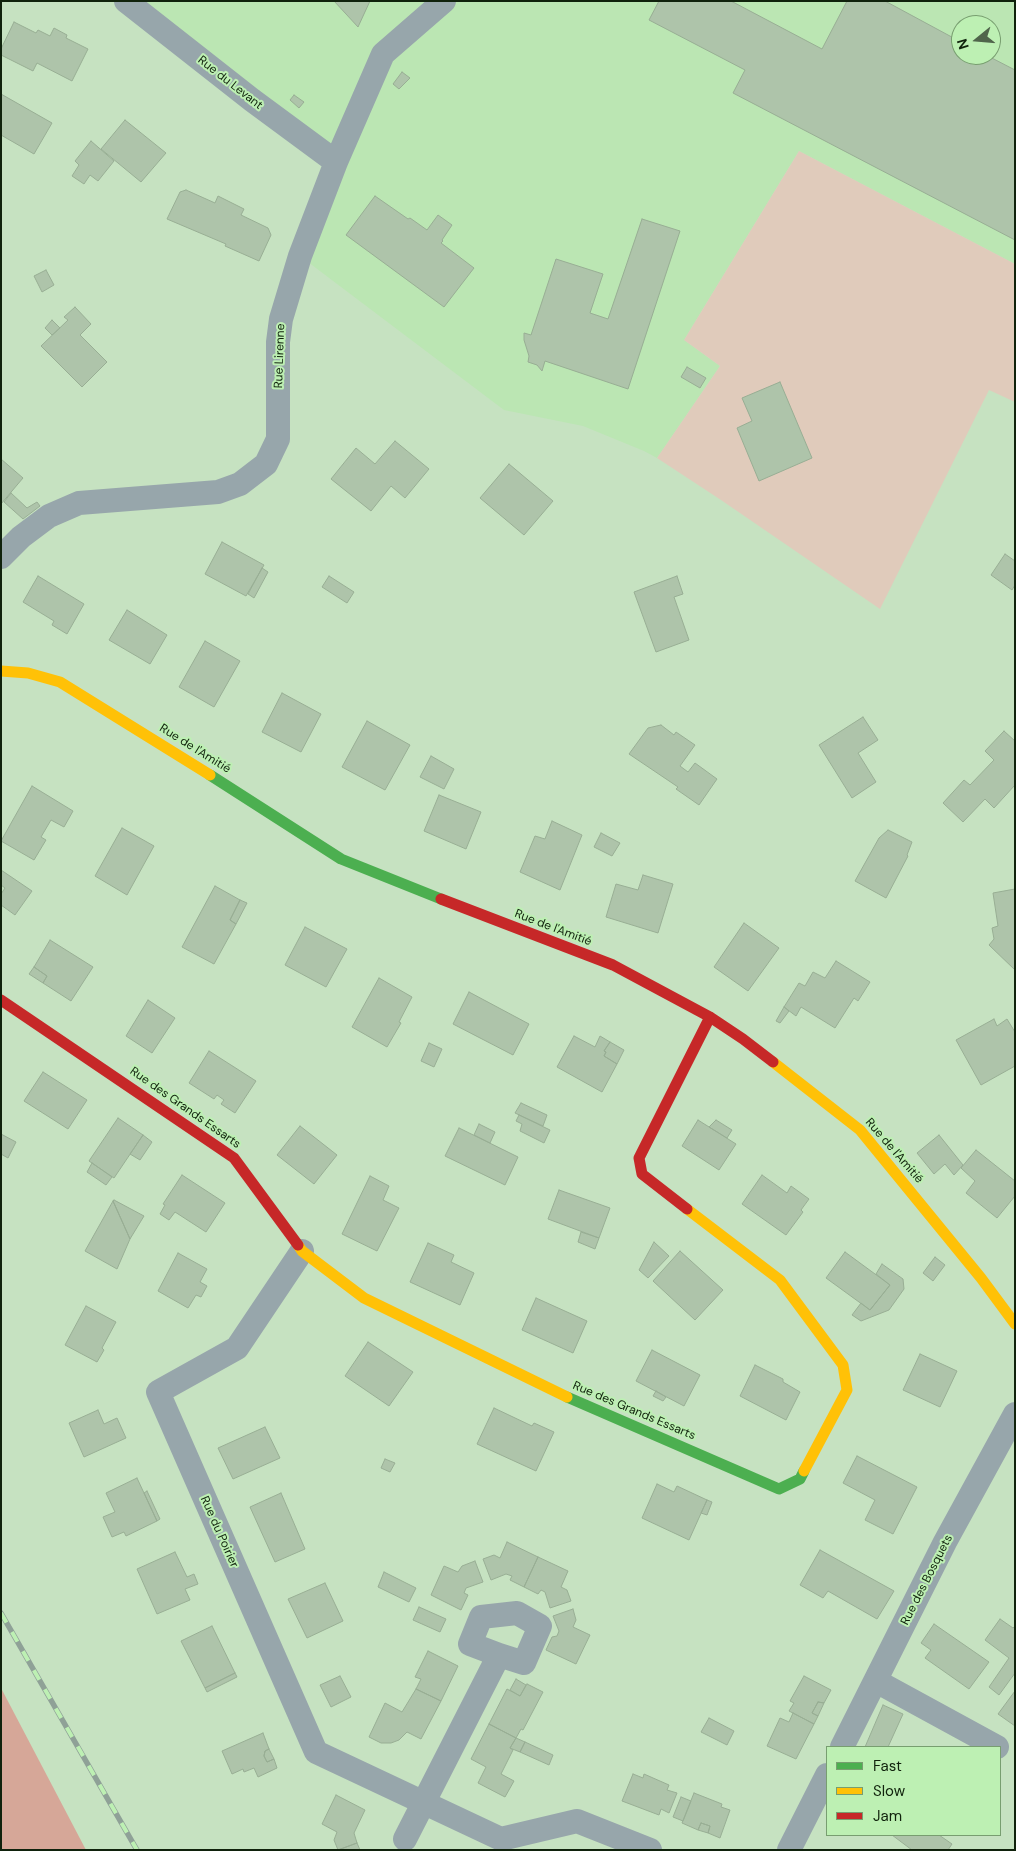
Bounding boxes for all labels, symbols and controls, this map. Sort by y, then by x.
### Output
north arrow [951,15,1001,65]
text: N [953,37,973,52]
street label: Rue du Levant [195,53,265,113]
street label: Rue Lirenne [272,323,288,389]
street label: Rue de l'Amitié [157,721,233,777]
street label: Rue de l'Amitié [512,907,594,949]
street label: Rue des Grands Essarts [127,1064,243,1152]
street label: Rue de l'Amitié [862,1116,926,1186]
street label: Rue des Grands Essarts [571,1379,697,1443]
street label: Rue du Poirier [197,1494,241,1570]
street label: Rue des Bosquets [898,1532,956,1628]
legend [826,1746,1001,1836]
text: Fast [873,1756,902,1776]
text: Slow [873,1781,905,1801]
text: Jam [873,1806,902,1826]

